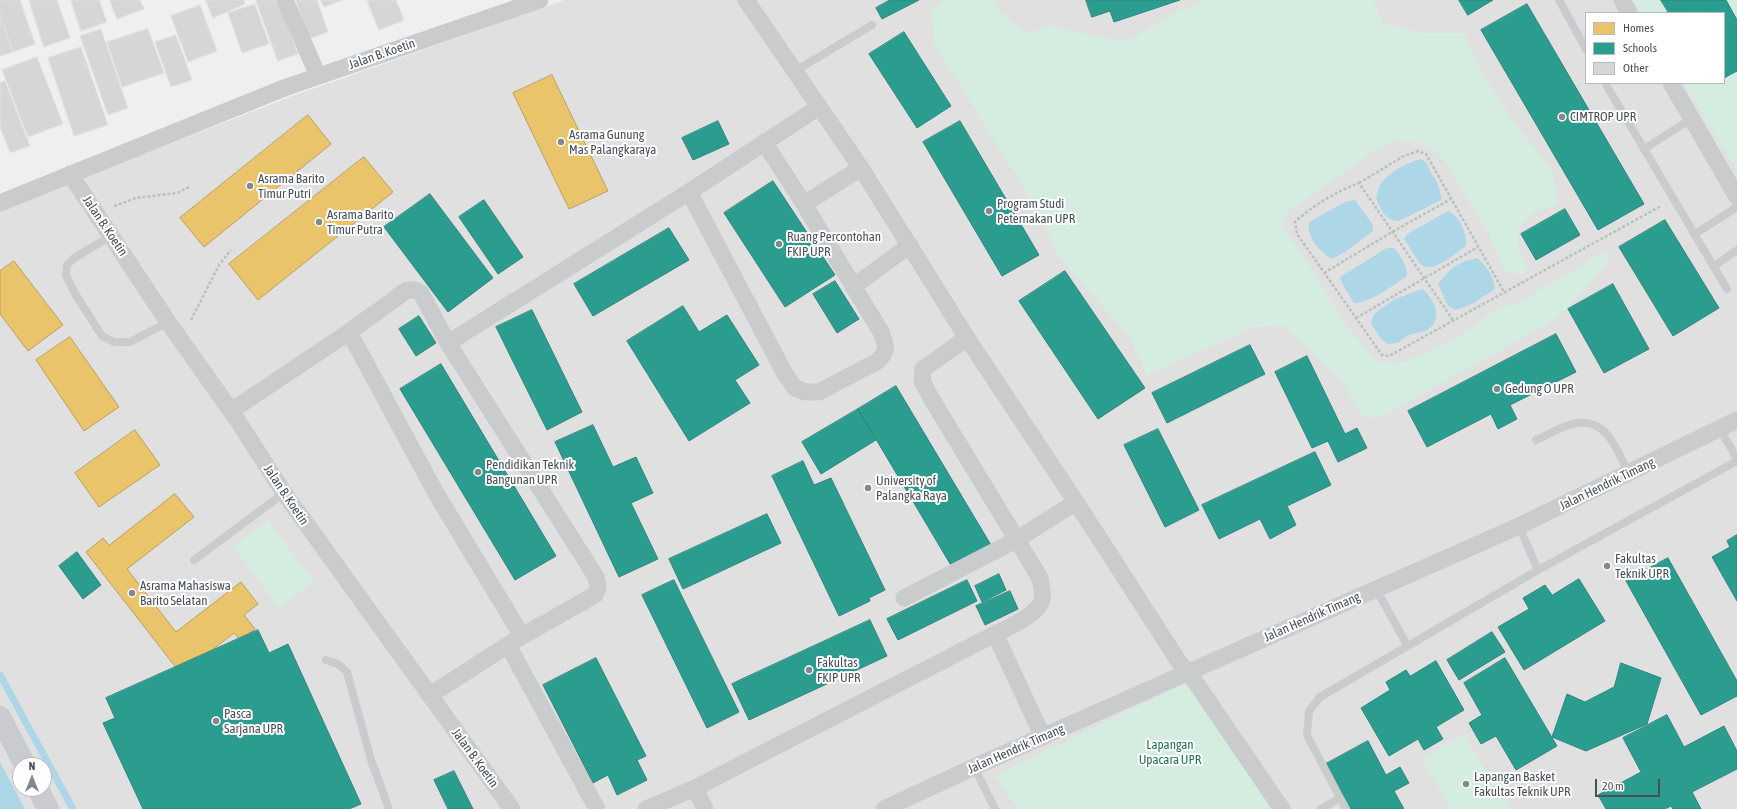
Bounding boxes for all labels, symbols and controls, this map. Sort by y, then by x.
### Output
legend [1585,12,1725,84]
text: Homes [1623,21,1654,35]
street label: Jalan B. Koetin [347,35,417,73]
text: Schools [1623,41,1657,55]
text: Other [1623,61,1648,75]
place label: CIMTROP UPR [1570,109,1636,125]
marker: CIMTROP UPR [1557,112,1567,122]
place label: Asrama Gunung Mas Palangkaraya [569,127,656,158]
marker: Asrama Gunung Mas Palangkaraya [556,137,566,147]
place label: Asrama Barito Timur Putri [258,171,325,202]
marker: Asrama Barito Timur Putri [245,181,255,191]
street label: Jalan B. Koetin [79,193,131,259]
place label: Program Studi Peternakan UPR [997,196,1075,227]
marker: Program Studi Peternakan UPR [984,206,994,216]
place label: Asrama Barito Timur Putra [327,207,394,238]
marker: Asrama Barito Timur Putra [314,217,324,227]
place label: Ruang Percontohan FKIP UPR [787,229,881,260]
marker: Ruang Percontohan FKIP UPR [774,239,784,249]
place label: Gedung O UPR [1505,381,1574,397]
marker: Gedung O UPR [1492,384,1502,394]
street label: Jalan Hendrik Timang [1557,454,1657,514]
place label: Pendidikan Teknik Bangunan UPR [486,457,574,488]
street label: Jalan B. Koetin [260,462,312,528]
marker: Pendidikan Teknik Bangunan UPR [473,467,483,477]
place label: University of Palangka Raya [876,473,947,504]
marker: University of Palangka Raya [863,483,873,493]
place label: Fakultas Teknik UPR [1615,551,1669,582]
marker: Fakultas Teknik UPR [1602,561,1612,571]
place label: Asrama Mahasiswa Barito Selatan [140,578,231,609]
marker: Asrama Mahasiswa Barito Selatan [127,588,137,598]
street label: Jalan Hendrik Timang [1261,589,1363,645]
place label: Fakultas FKIP UPR [817,655,861,686]
marker: Fakultas FKIP UPR [804,665,814,675]
place label: Pasca Sarjana UPR [224,706,283,737]
marker: Pasca Sarjana UPR [211,716,221,726]
street label: Jalan Hendrik Timang [965,721,1067,777]
street label: Jalan B. Koetin [448,725,502,791]
park label: Lapangan Upacara UPR [1139,737,1201,768]
north arrow [12,757,52,797]
text: N [29,760,35,772]
place label: Lapangan Basket Fakultas Teknik UPR [1474,769,1571,800]
scale bar [1597,771,1662,797]
marker: Lapangan Basket Fakultas Teknik UPR [1461,779,1471,789]
text: 20 m [1602,779,1624,793]

